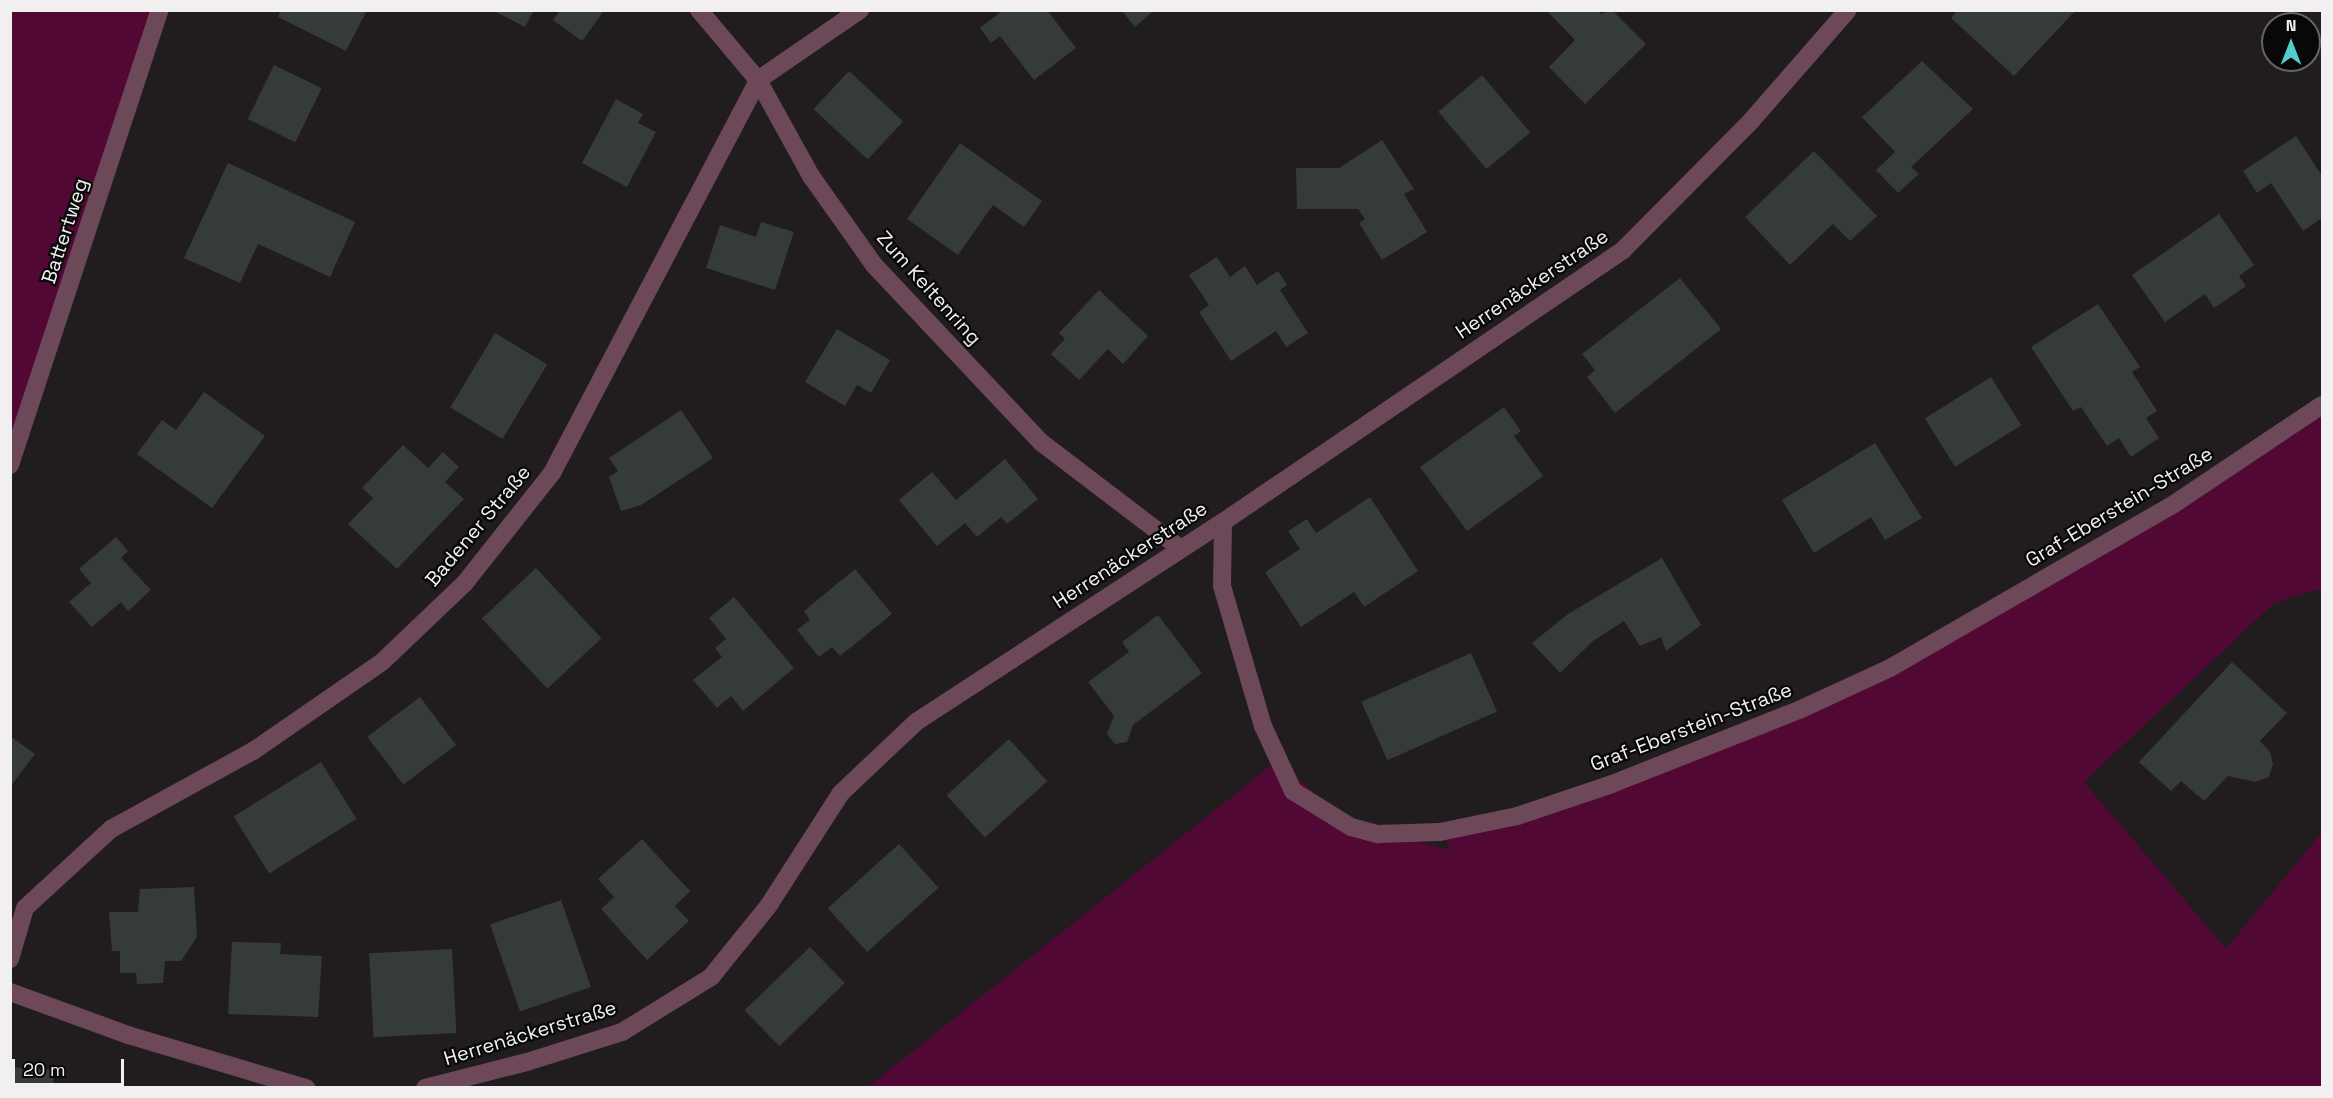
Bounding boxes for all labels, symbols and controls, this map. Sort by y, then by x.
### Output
north arrow [2261,12,2321,72]
text: N [2286,15,2296,36]
street label: Battertweg [37,175,93,287]
street label: Herrenäckerstraße [1451,224,1613,344]
street label: Zum Keltenring [872,226,986,350]
street label: Graf-Eberstein-Straße [2021,442,2217,572]
street label: Badener Straße [420,461,536,591]
street label: Herrenäckerstraße [1048,496,1212,614]
street label: Graf-Eberstein-Straße [1587,677,1795,777]
street label: Herrenäckerstraße [441,995,619,1071]
scale bar [15,1047,128,1085]
text: 20 m [23,1058,66,1081]

